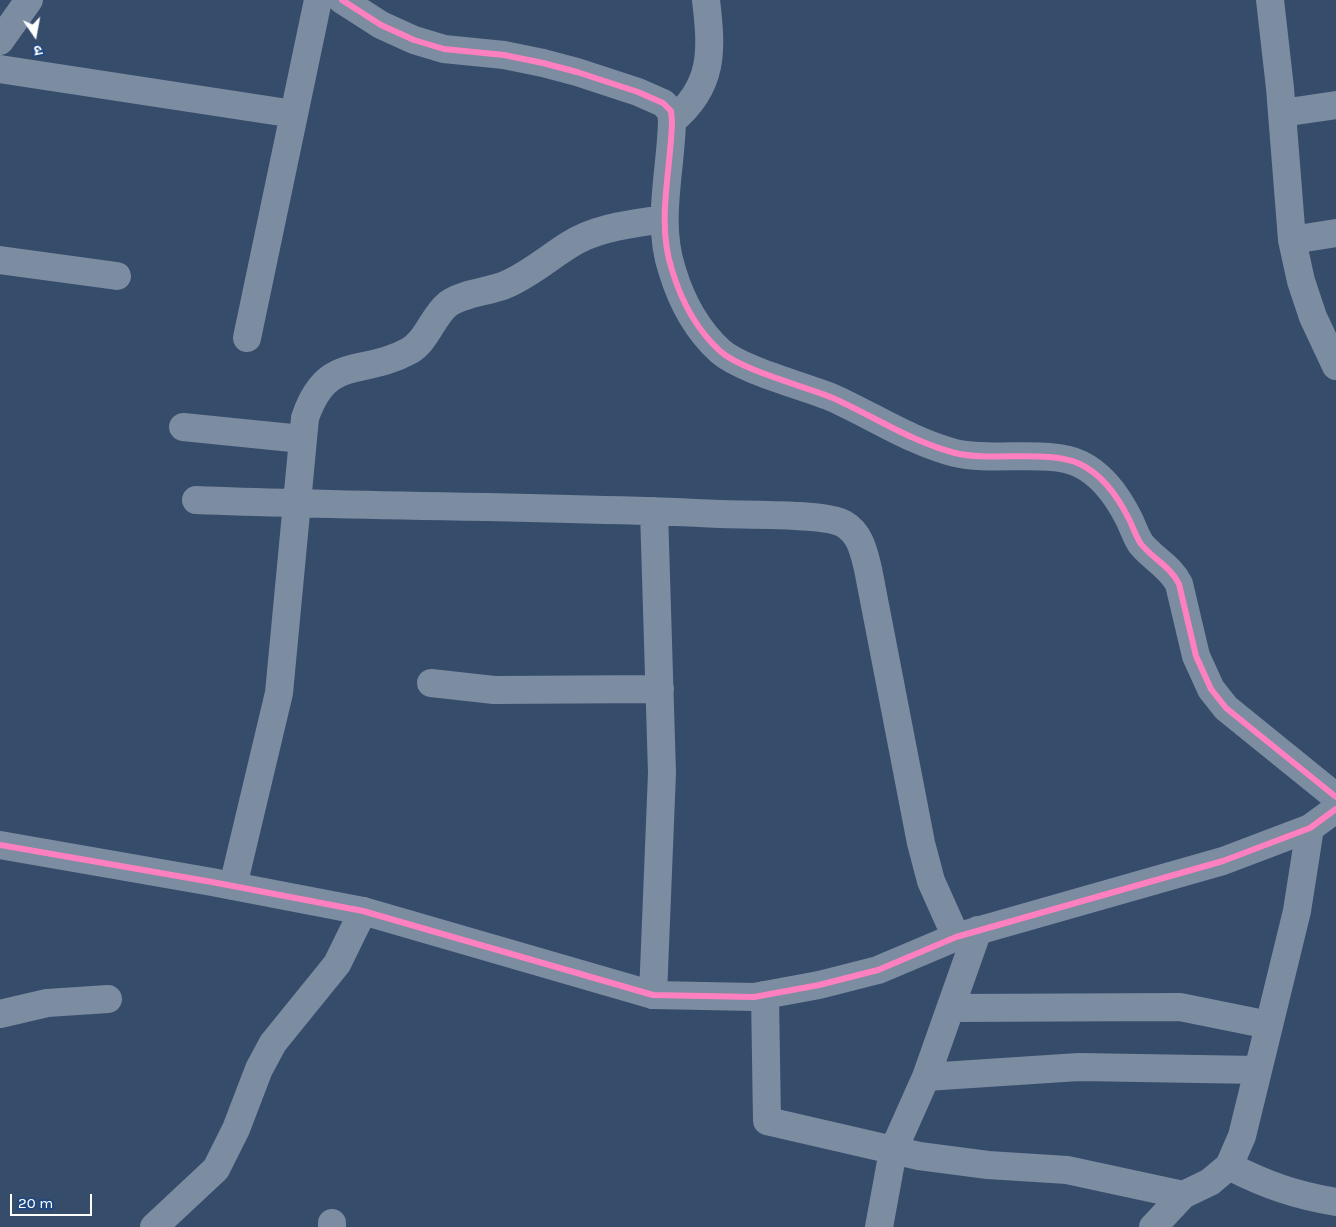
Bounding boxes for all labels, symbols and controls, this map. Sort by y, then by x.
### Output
north arrow [10,10,60,60]
text: उ [32,41,44,59]
scale bar [12,1184,95,1216]
text: 20 m [18,1194,53,1212]

